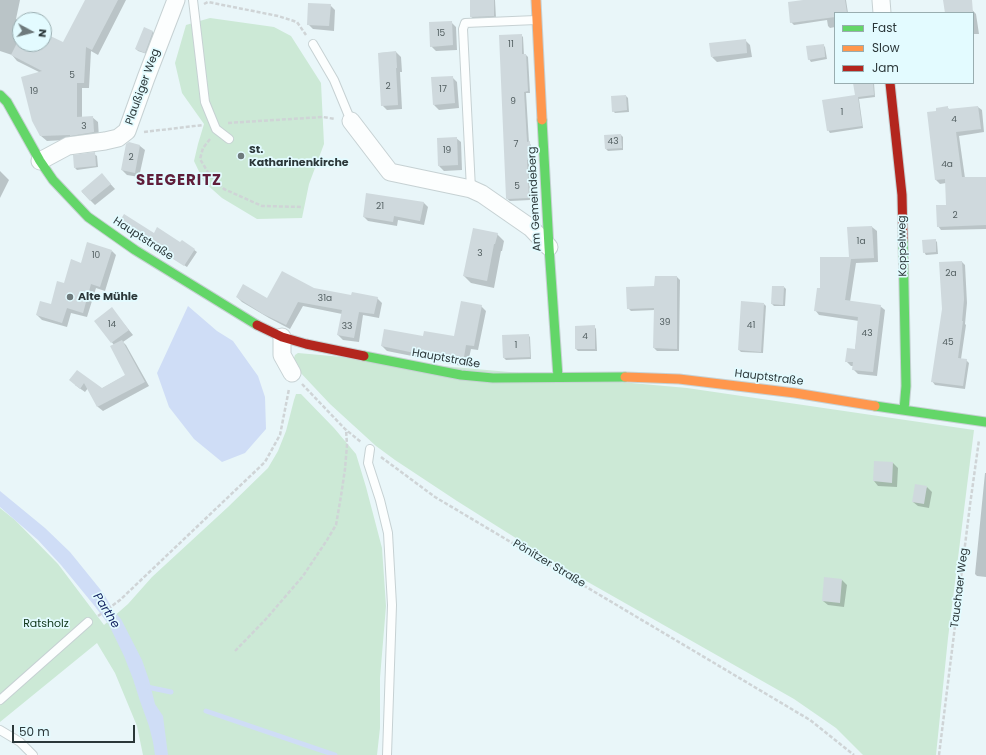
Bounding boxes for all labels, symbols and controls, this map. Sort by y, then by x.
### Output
north arrow [12,12,52,52]
legend [834,12,974,84]
text: Fast [872,19,897,36]
text: N [34,28,51,38]
house number: 15 [437,29,445,39]
text: Slow [872,39,900,56]
house number: 11 [508,40,514,50]
street label: Plaußiger Weg [123,47,163,127]
text: Jam [872,59,899,76]
house number: 5 [69,71,75,81]
house number: 2 [385,82,391,92]
house number: 17 [439,85,447,95]
house number: 19 [30,87,38,97]
house number: 9 [510,97,516,107]
house number: 1 [841,108,843,118]
house number: 4 [951,115,957,125]
house number: 3 [81,122,87,132]
house number: 43 [608,137,618,147]
house number: 7 [514,140,518,150]
place label: St. Katharinenkirche [249,143,349,169]
house number: 19 [443,146,451,156]
street label: Am Gemeindeberg [526,146,544,252]
marker: St. Katharinenkirche [236,151,246,161]
house number: 2 [128,153,134,163]
house number: 4a [941,160,953,170]
district label: SEEGERITZ [136,172,222,190]
house number: 5 [514,182,520,192]
house number: 21 [376,202,384,212]
house number: 2 [952,211,958,221]
street label: Hauptstraße [110,215,176,263]
street label: Koppelweg [896,215,910,277]
house number: 1a [857,237,865,247]
house number: 3 [477,249,483,259]
house number: 10 [92,251,100,261]
house number: 2a [945,269,957,279]
place label: Alte Mühle [78,290,138,304]
marker: Alte Mühle [65,292,75,302]
house number: 31a [318,294,332,304]
house number: 39 [660,318,670,328]
house number: 14 [108,320,116,330]
house number: 41 [747,321,755,331]
house number: 33 [342,322,352,332]
house number: 43 [862,329,872,339]
house number: 4 [582,332,588,342]
house number: 45 [942,338,954,348]
house number: 1 [515,341,517,351]
street label: Hauptstraße [411,346,481,372]
street label: Hauptstraße [734,367,804,389]
street label: Pönitzer Straße [510,537,588,591]
street label: Tauchaer Weg [949,547,971,629]
water label: Parthe [90,591,122,631]
park label: Ratsholz [23,617,69,631]
scale bar [14,717,137,743]
text: 50 m [19,723,50,740]

